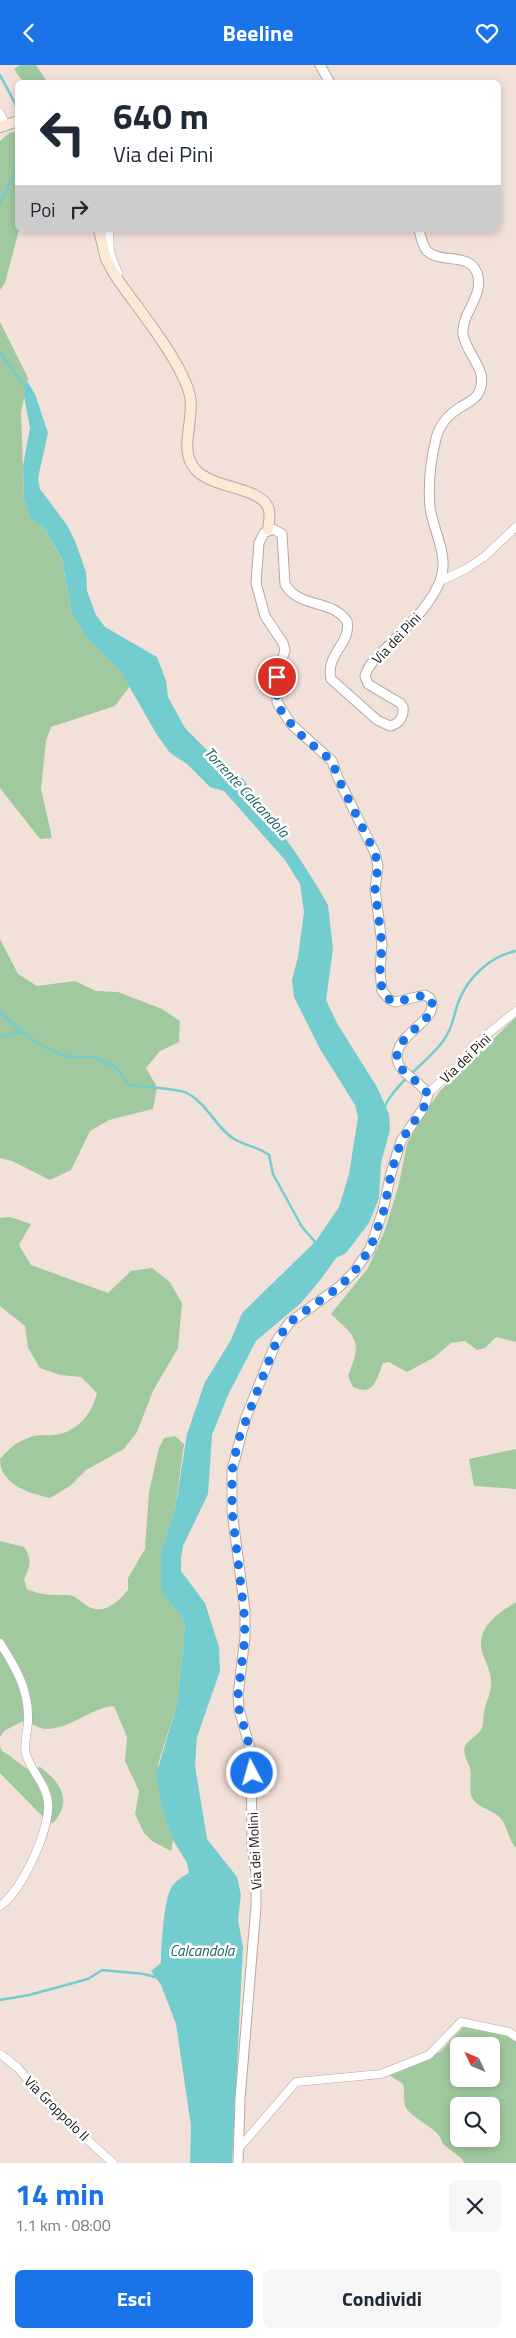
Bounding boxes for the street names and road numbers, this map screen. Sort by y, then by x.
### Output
street label: Via dei Pini [367,607,425,669]
street label: Via dei Pini [435,1028,495,1088]
street label: Via dei Molini [241,1812,267,1890]
street label: Via Groppolo II [20,2071,94,2145]

